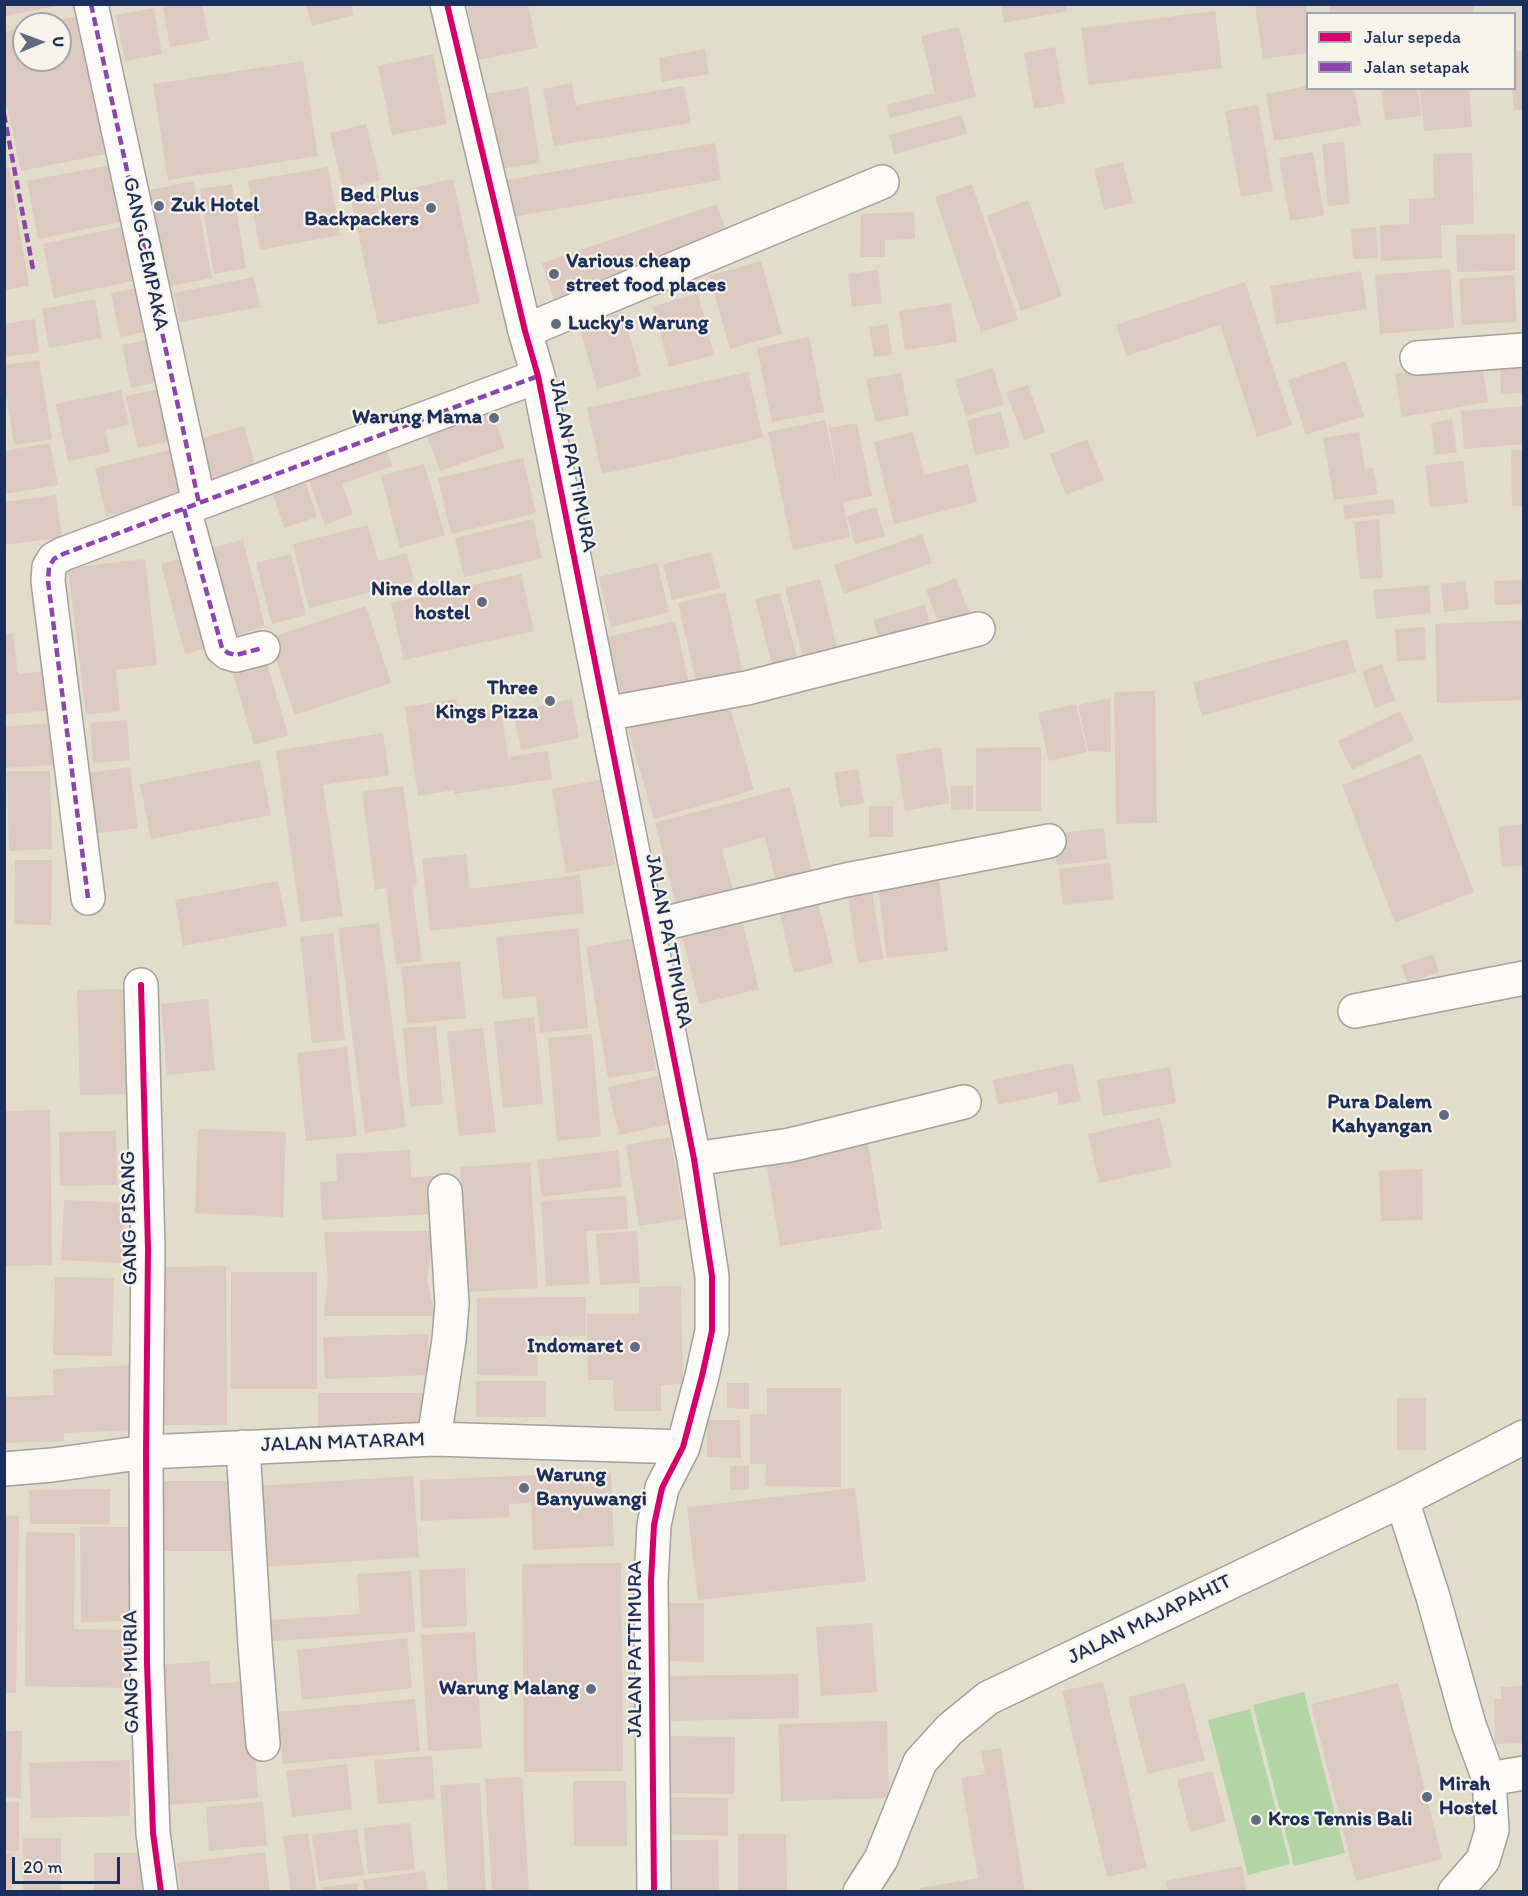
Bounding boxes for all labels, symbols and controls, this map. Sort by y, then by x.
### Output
north arrow [12,12,72,72]
legend [1306,12,1516,90]
text: Jalur sepeda [1364,26,1461,48]
text: U [49,36,68,47]
text: Jalan setapak [1364,56,1469,78]
street label: GANG CEMPAKA [116,175,174,333]
place label: Bed Plus Backpackers [304,183,419,233]
place label: Zuk Hotel [171,193,259,219]
marker: Zuk Hotel [152,199,166,213]
marker: Bed Plus Backpackers [424,201,438,215]
place label: Various cheap street food places [566,249,726,299]
marker: Various cheap street food places [547,267,561,281]
place label: Lucky's Warung [568,311,708,337]
marker: Lucky's Warung [549,317,563,331]
street label: JALAN PATTIMURA [543,376,601,554]
place label: Warung Mama [352,405,482,431]
marker: Warung Mama [487,411,501,425]
place label: Nine dollar hostel [371,577,470,627]
marker: Nine dollar hostel [475,595,489,609]
place label: Three Kings Pizza [435,676,538,726]
marker: Three Kings Pizza [543,694,557,708]
street label: JALAN PATTIMURA [639,852,697,1030]
place label: Pura Dalem Kahyangan [1327,1090,1432,1140]
marker: Pura Dalem Kahyangan [1437,1108,1451,1122]
street label: GANG PISANG [116,1150,144,1286]
place label: Indomaret [527,1334,623,1360]
marker: Indomaret [628,1340,642,1354]
street label: JALAN MATARAM [260,1428,426,1458]
place label: Warung Banyuwangi [536,1463,647,1513]
marker: Warung Banyuwangi [517,1481,531,1495]
street label: JALAN PATTIMURA [623,1561,649,1737]
street label: JALAN MAJAPAHIT [1064,1569,1236,1671]
street label: GANG MURIA [118,1610,146,1734]
place label: Warung Malang [439,1676,579,1702]
marker: Warung Malang [584,1682,598,1696]
place label: Mirah Hostel [1439,1772,1497,1822]
marker: Mirah Hostel [1420,1790,1434,1804]
place label: Kros Tennis Bali [1268,1807,1413,1833]
marker: Kros Tennis Bali [1249,1813,1263,1827]
scale bar [15,1845,123,1883]
text: 20 m [23,1856,63,1878]

